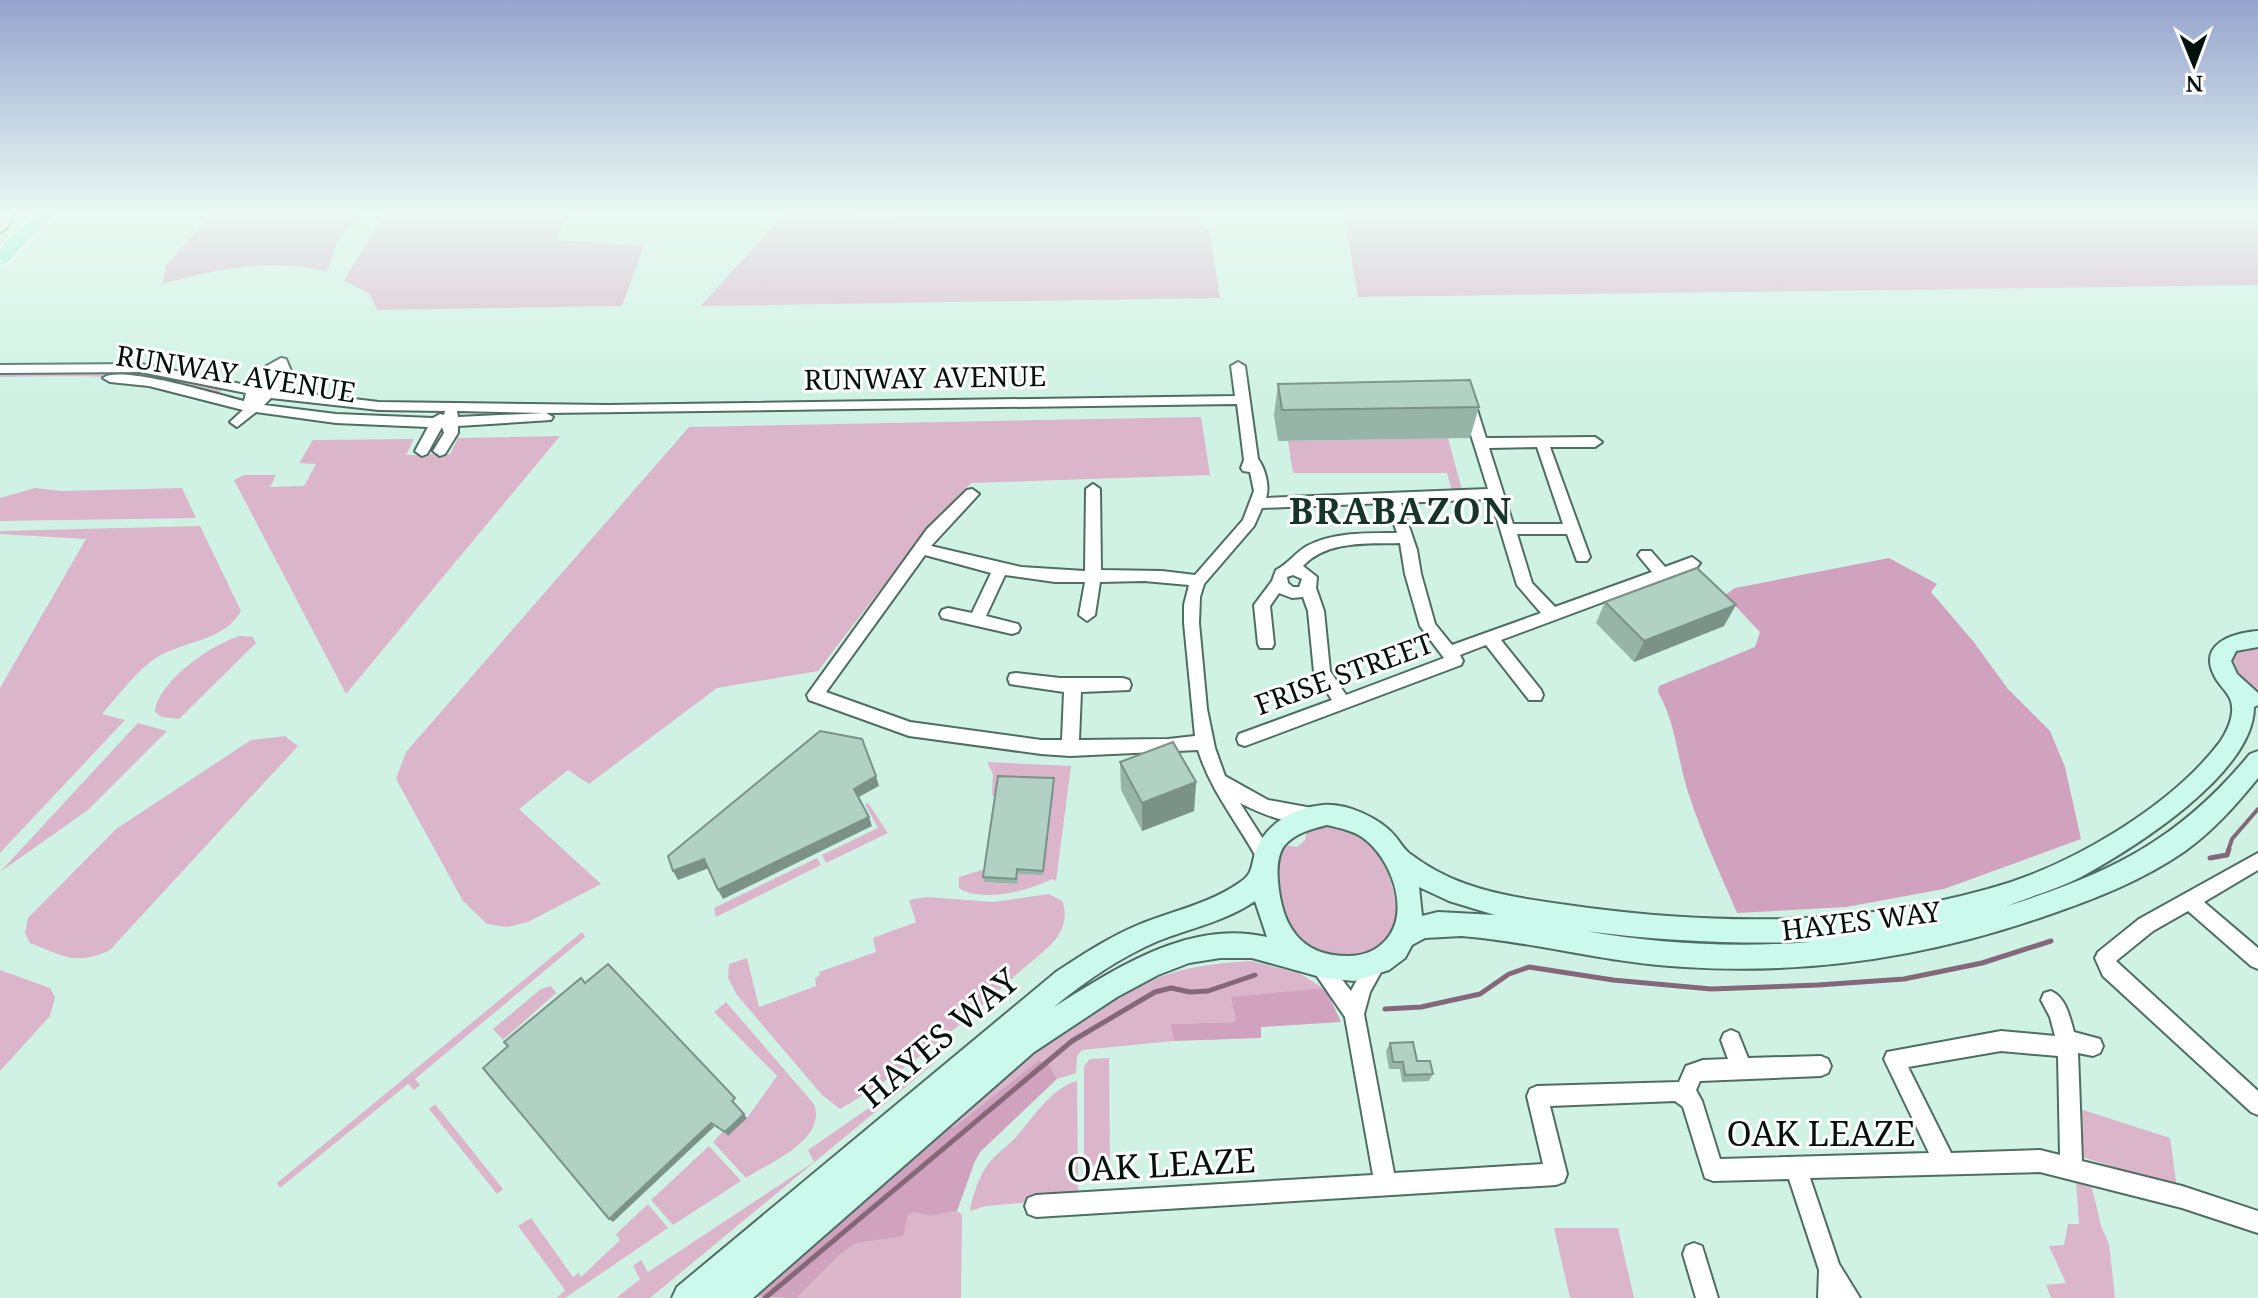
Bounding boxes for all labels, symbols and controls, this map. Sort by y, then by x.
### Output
north arrow [2154,24,2234,104]
text: N [2185,70,2203,100]
street label: RUNWAY AVENUE [114,335,359,411]
street label: RUNWAY AVENUE [804,356,1046,398]
district label: BRABAZON [1289,486,1513,535]
street label: FRISE STREET [1249,623,1438,723]
street label: HAYES WAY [1779,891,1943,949]
street label: HAYES WAY [849,957,1028,1117]
street label: OAK LEAZE [1727,1110,1915,1156]
street label: OAK LEAZE [1065,1136,1256,1192]

